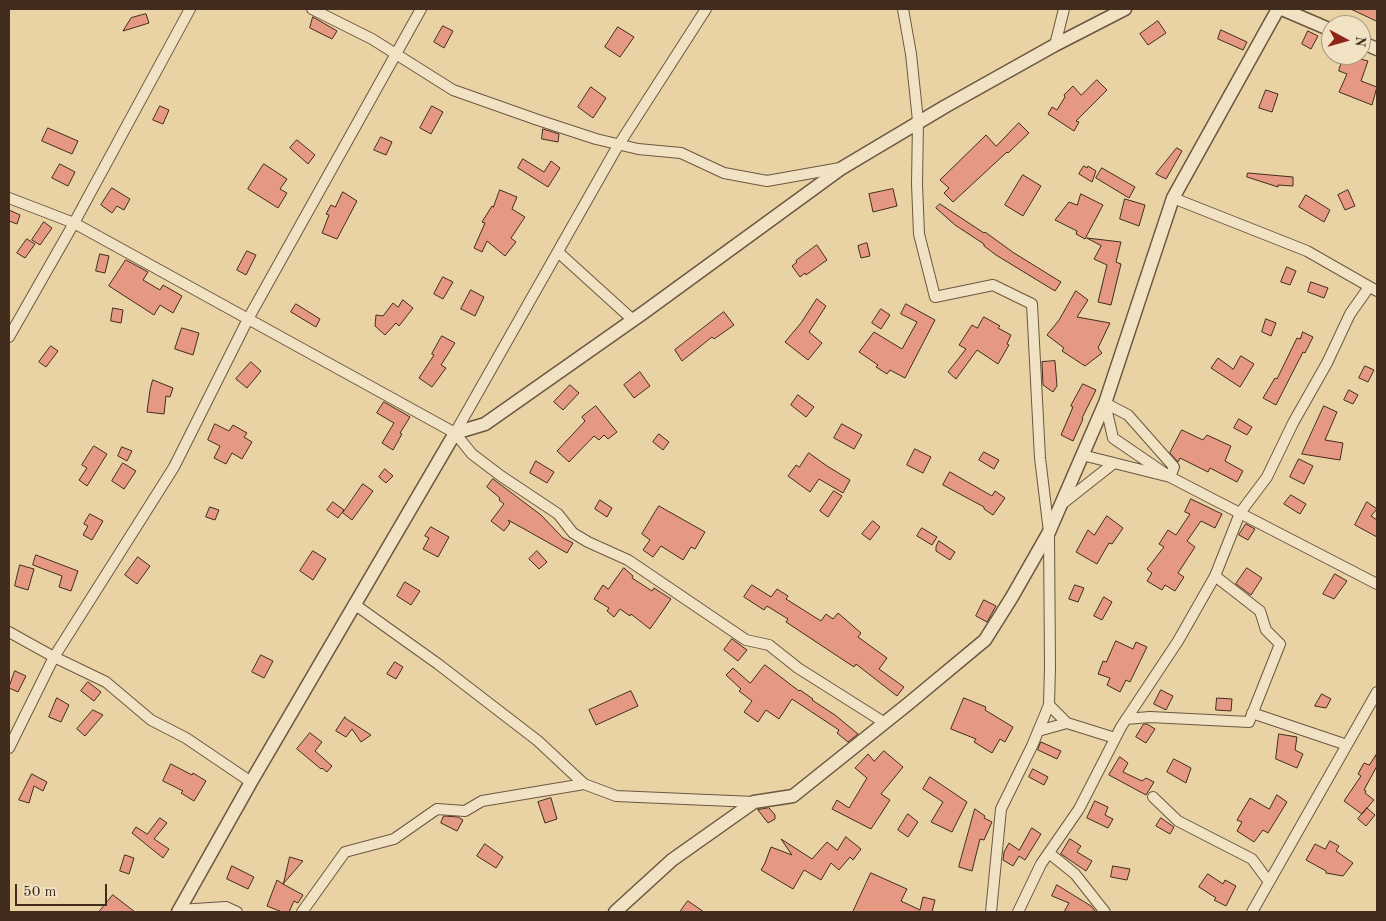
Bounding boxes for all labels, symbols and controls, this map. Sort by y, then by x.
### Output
north arrow [1321,15,1371,65]
text: N [1352,35,1367,48]
scale bar [18,874,110,906]
text: 50 m [23,885,57,900]

